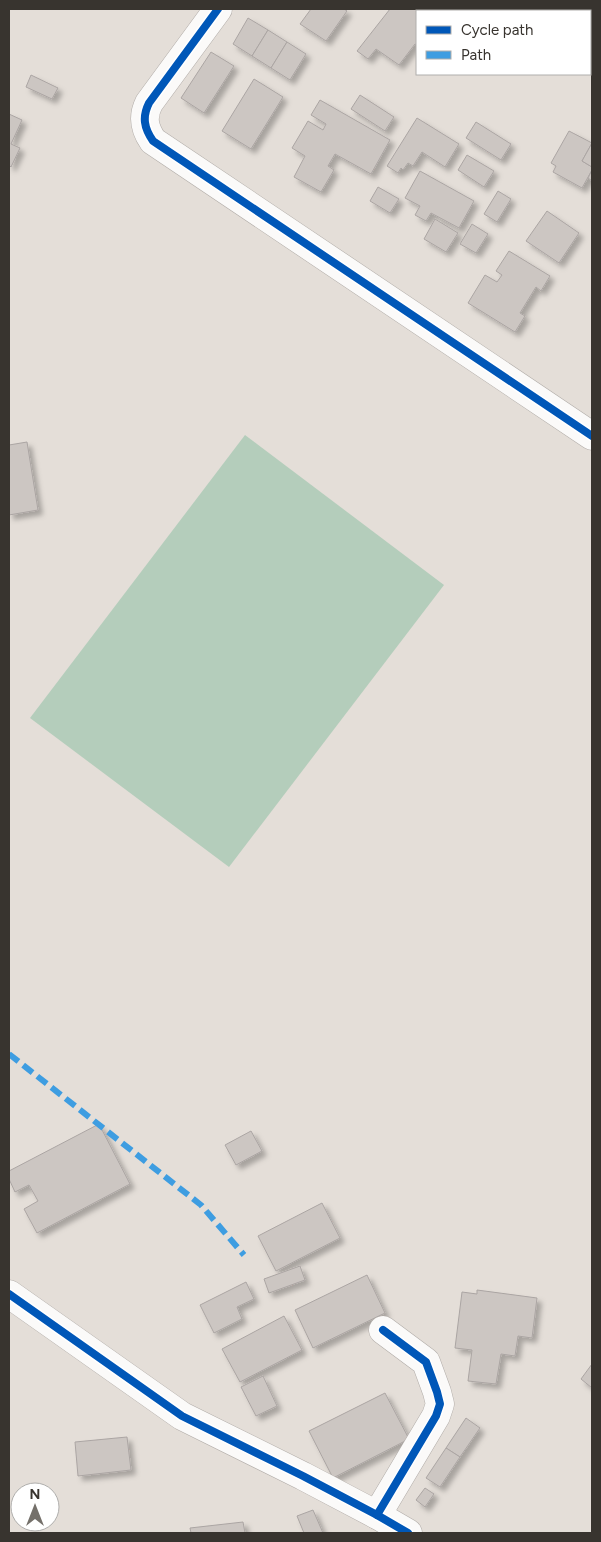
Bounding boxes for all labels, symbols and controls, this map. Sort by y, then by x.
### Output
legend [416,10,591,75]
text: Cycle path [461,21,533,39]
text: Path [461,46,491,64]
north arrow [10,1482,60,1532]
text: N [30,1486,40,1503]

